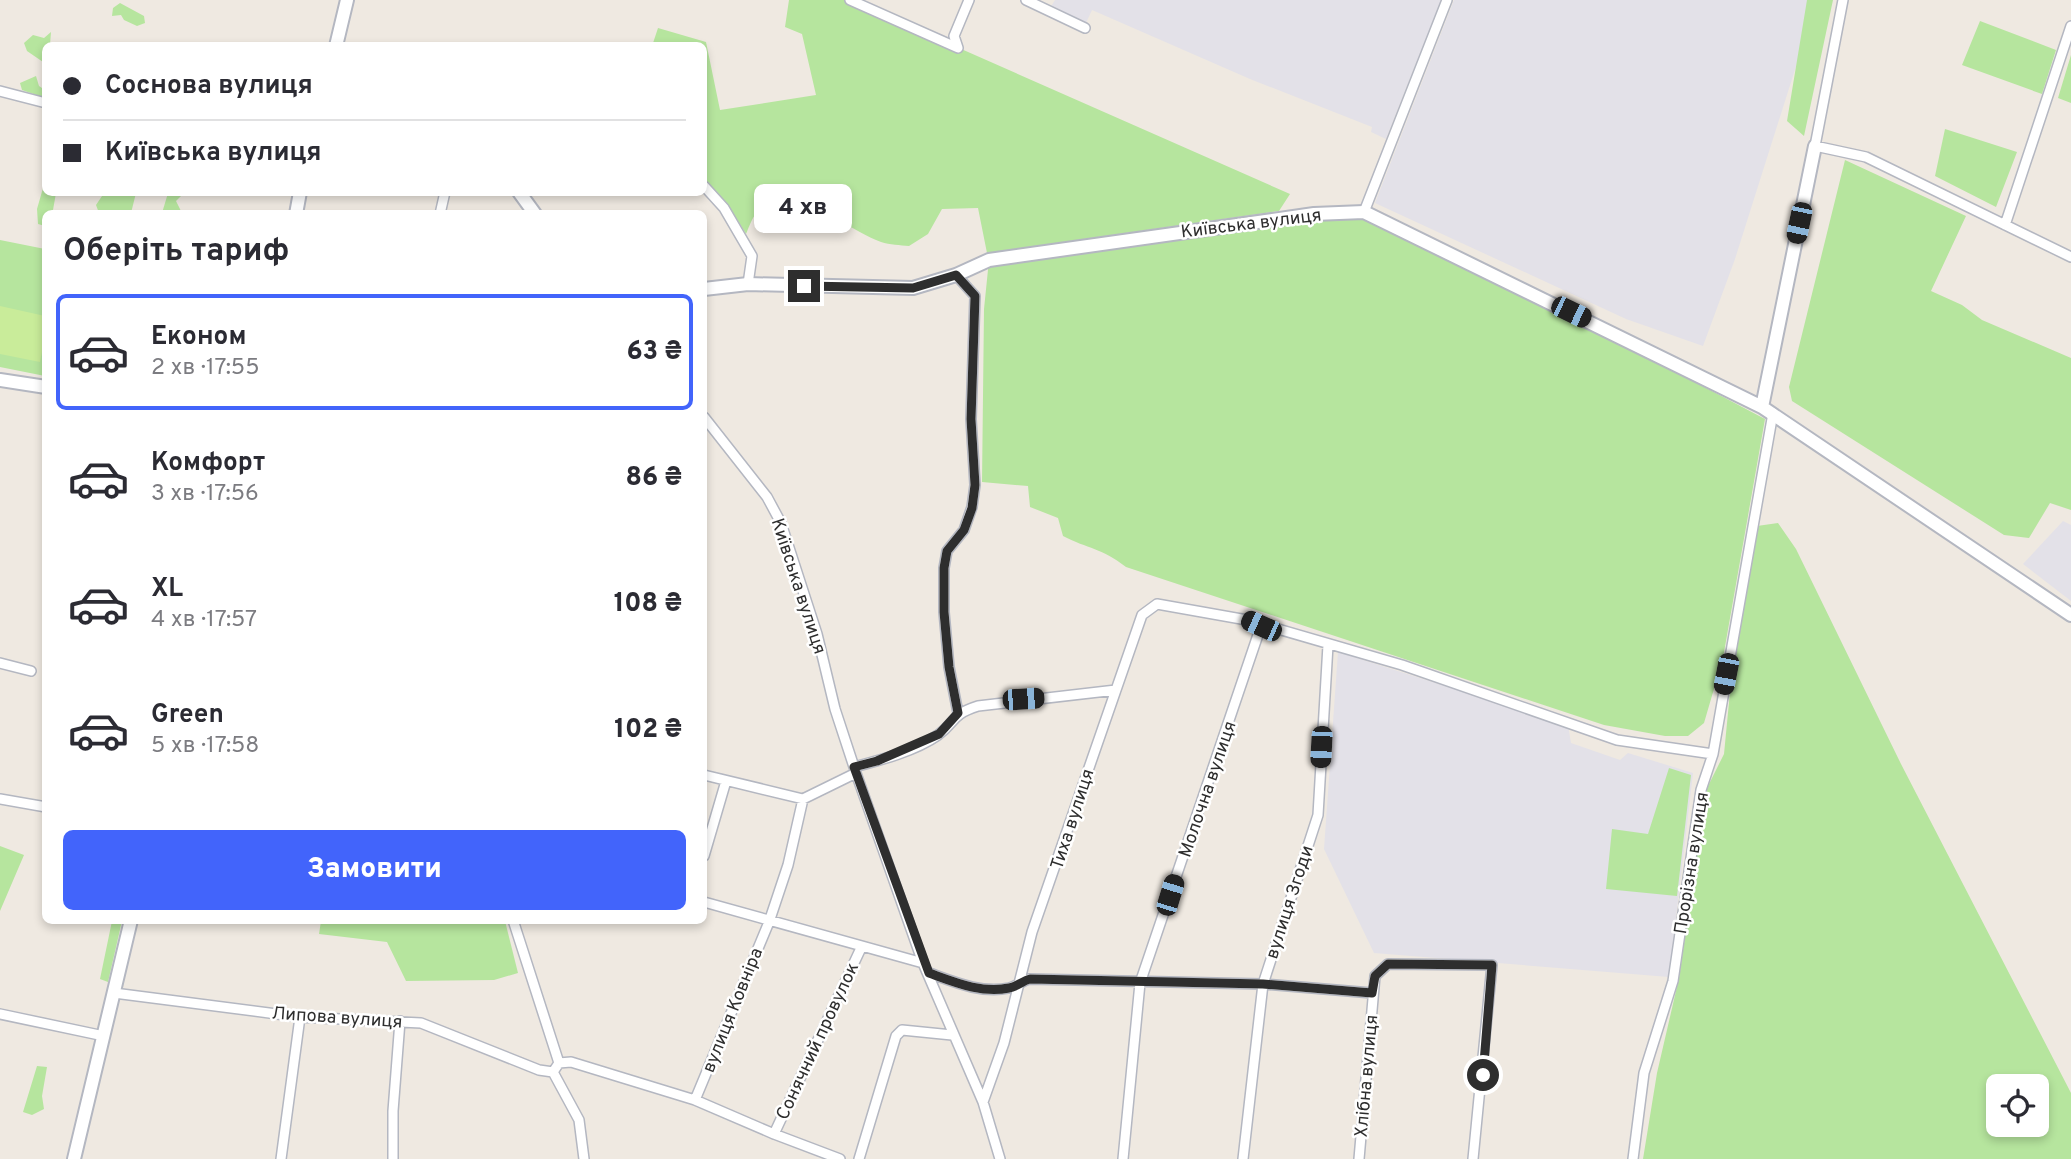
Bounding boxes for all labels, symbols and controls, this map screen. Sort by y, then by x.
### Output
text: Соснова вулиця [105,70,313,103]
text: Київська вулиця [105,137,322,170]
callout: 4 хв [755,184,853,233]
text: 4 хв [779,194,827,223]
car [1785,200,1814,246]
street label: Київська вулиця [1180,204,1323,245]
text: Оберіть тариф [63,232,289,272]
route end [788,270,820,302]
car [1548,293,1595,331]
icon: car [67,321,130,384]
text: Економ [151,321,246,354]
text: 63 ₴ [626,336,682,369]
text: 2 хв · 17:55 [151,354,259,383]
icon: car [67,447,130,510]
text: Комфорт [151,447,265,480]
text: 86 ₴ [626,462,682,495]
text: 3 хв · 17:56 [151,480,259,509]
street label: Київська вулиця [765,516,830,657]
icon: car [67,573,130,636]
text: XL [151,573,183,606]
text: 108 ₴ [614,588,682,621]
text: 4 хв · 17:57 [151,606,257,635]
car [1238,608,1285,644]
car [1712,651,1741,697]
car [1002,687,1045,711]
icon: car [67,699,130,762]
text: Green [151,699,224,732]
text: 102 ₴ [614,714,682,747]
street label: Молочна вулиця [1174,718,1243,861]
car [1310,725,1333,769]
text: 5 хв · 17:58 [151,732,259,761]
street label: Тиха вулиця [1046,766,1101,873]
street label: Прорізна вулиця [1670,791,1715,936]
button: Замовити [63,830,686,910]
street label: вулиця Згоди [1261,843,1320,962]
car [1154,872,1187,918]
street label: вулиця Ковніра [698,945,769,1076]
street label: Сонячний провулок [772,959,865,1124]
street label: Липова вулиця [271,1002,403,1035]
street label: Хлібна вулиця [1351,1014,1384,1138]
route start [1467,1059,1499,1091]
map controls [1986,1074,2049,1137]
button: locate [1986,1074,2049,1137]

